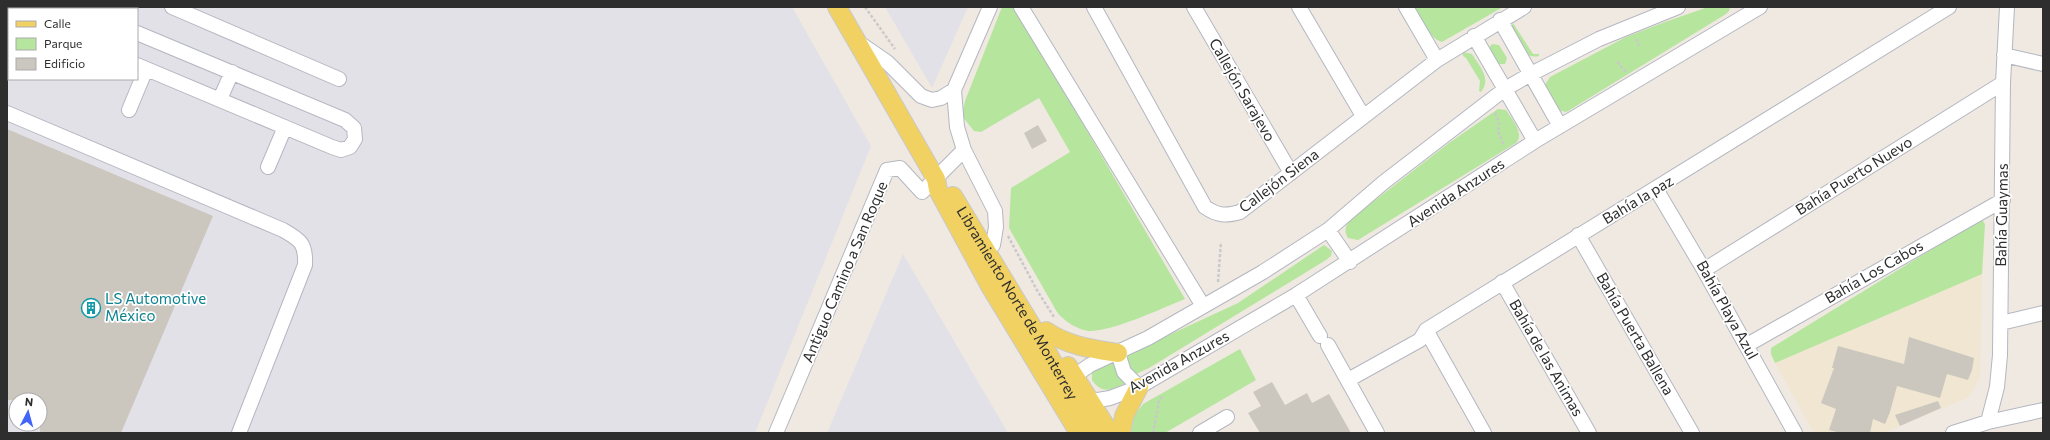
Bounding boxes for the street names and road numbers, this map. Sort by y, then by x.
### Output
street label: Callejón Sarajevo [1206,35,1280,144]
street label: Bahía Puerto Nuevo [1792,132,1915,218]
street label: Callejón Siena [1235,144,1322,216]
street label: Avenida Anzures [1404,154,1508,230]
street label: Bahía Guaymas [1991,163,2011,267]
street label: Bahía la paz [1599,171,1676,227]
street label: Antiguo Camino a San Roque [798,178,891,365]
street label: Libramiento Norte de Monterrey [953,203,1082,403]
street label: Bahía Los Cabos [1821,236,1926,307]
street label: Bahía Playa Azul [1693,257,1762,362]
street label: Bahía Puerta Ballena [1593,269,1678,398]
street label: Bahía de las Animas [1506,296,1588,419]
street label: Avenida Anzures [1125,326,1232,396]

